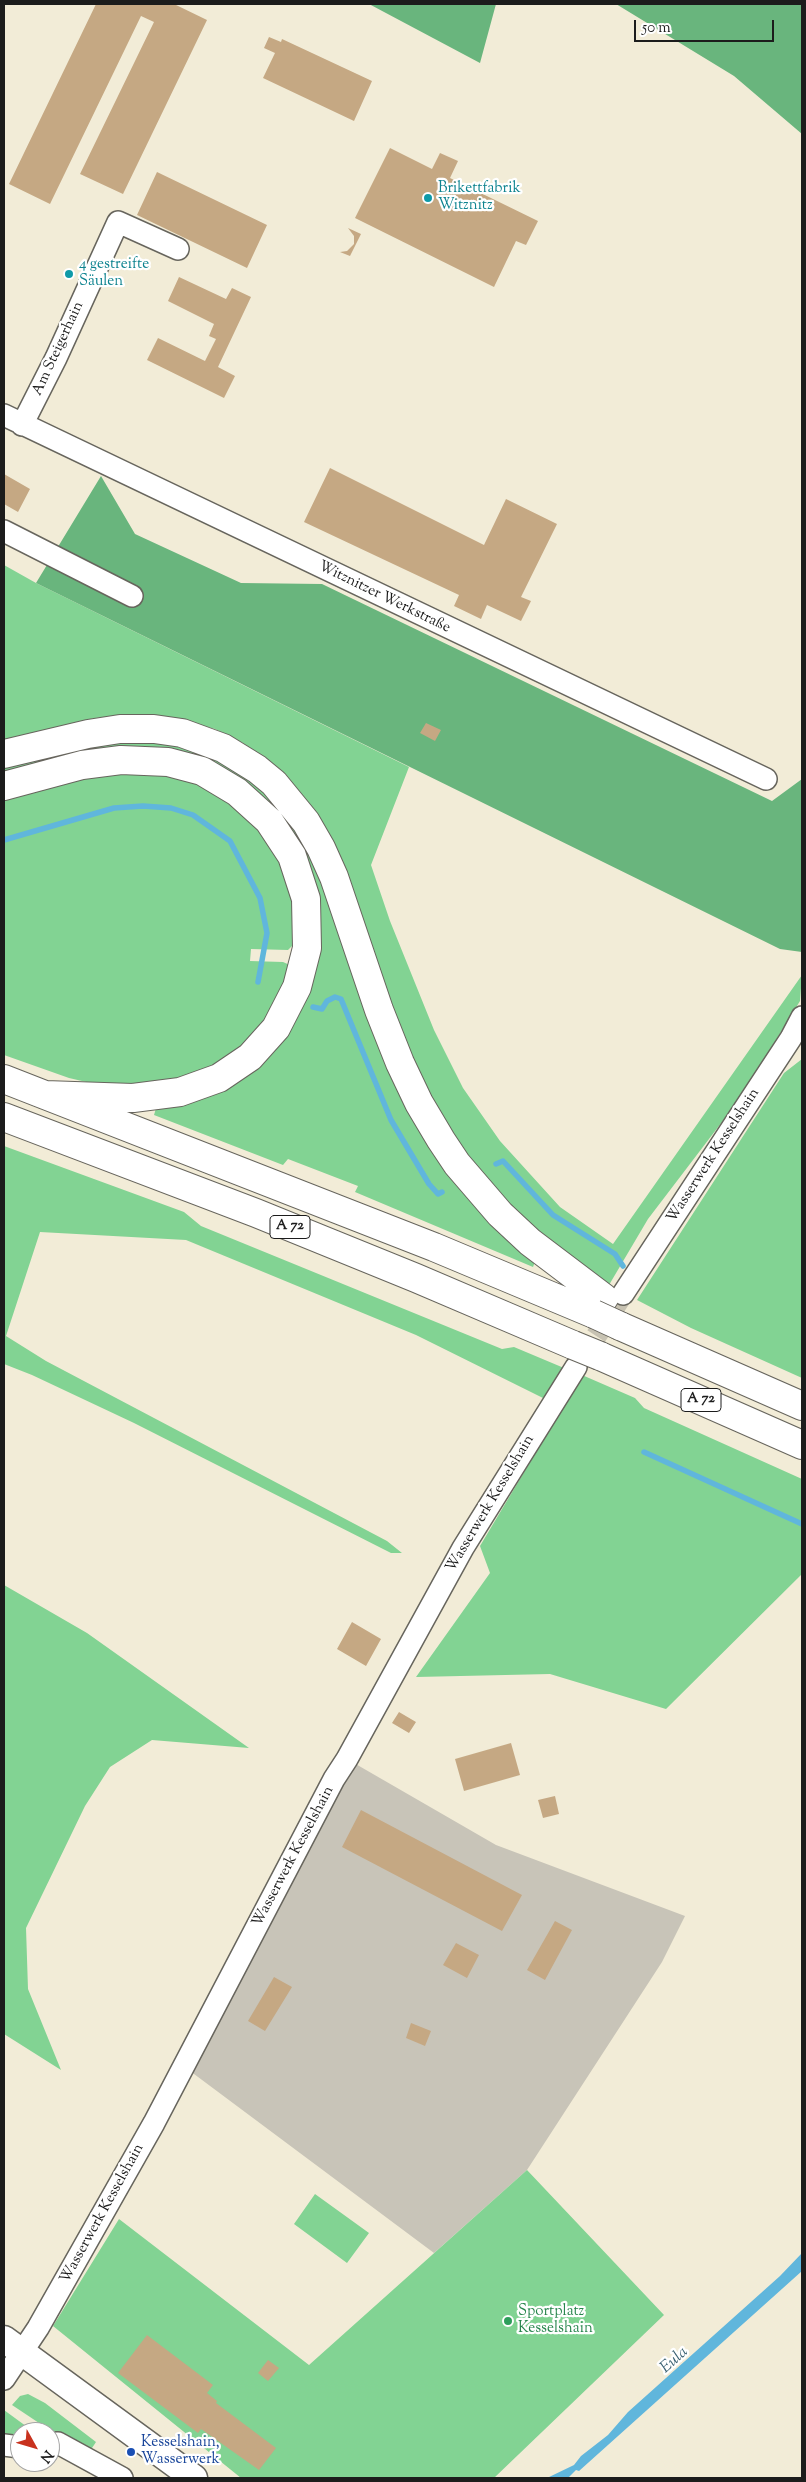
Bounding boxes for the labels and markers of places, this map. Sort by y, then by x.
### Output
place label: Brikettfabrik Witznitz [438,180,521,215]
marker: Brikettfabrik Witznitz [422,192,434,204]
place label: 4 gestreifte Säulen [79,256,149,291]
marker: 4 gestreifte Säulen [63,268,75,280]
place label: Sportplatz Kesselshain [518,2303,593,2338]
marker: Sportplatz Kesselshain [502,2315,514,2327]
place label: Kesselshain, Wasserwerk [141,2434,220,2469]
marker: Kesselshain, Wasserwerk [125,2446,137,2458]

